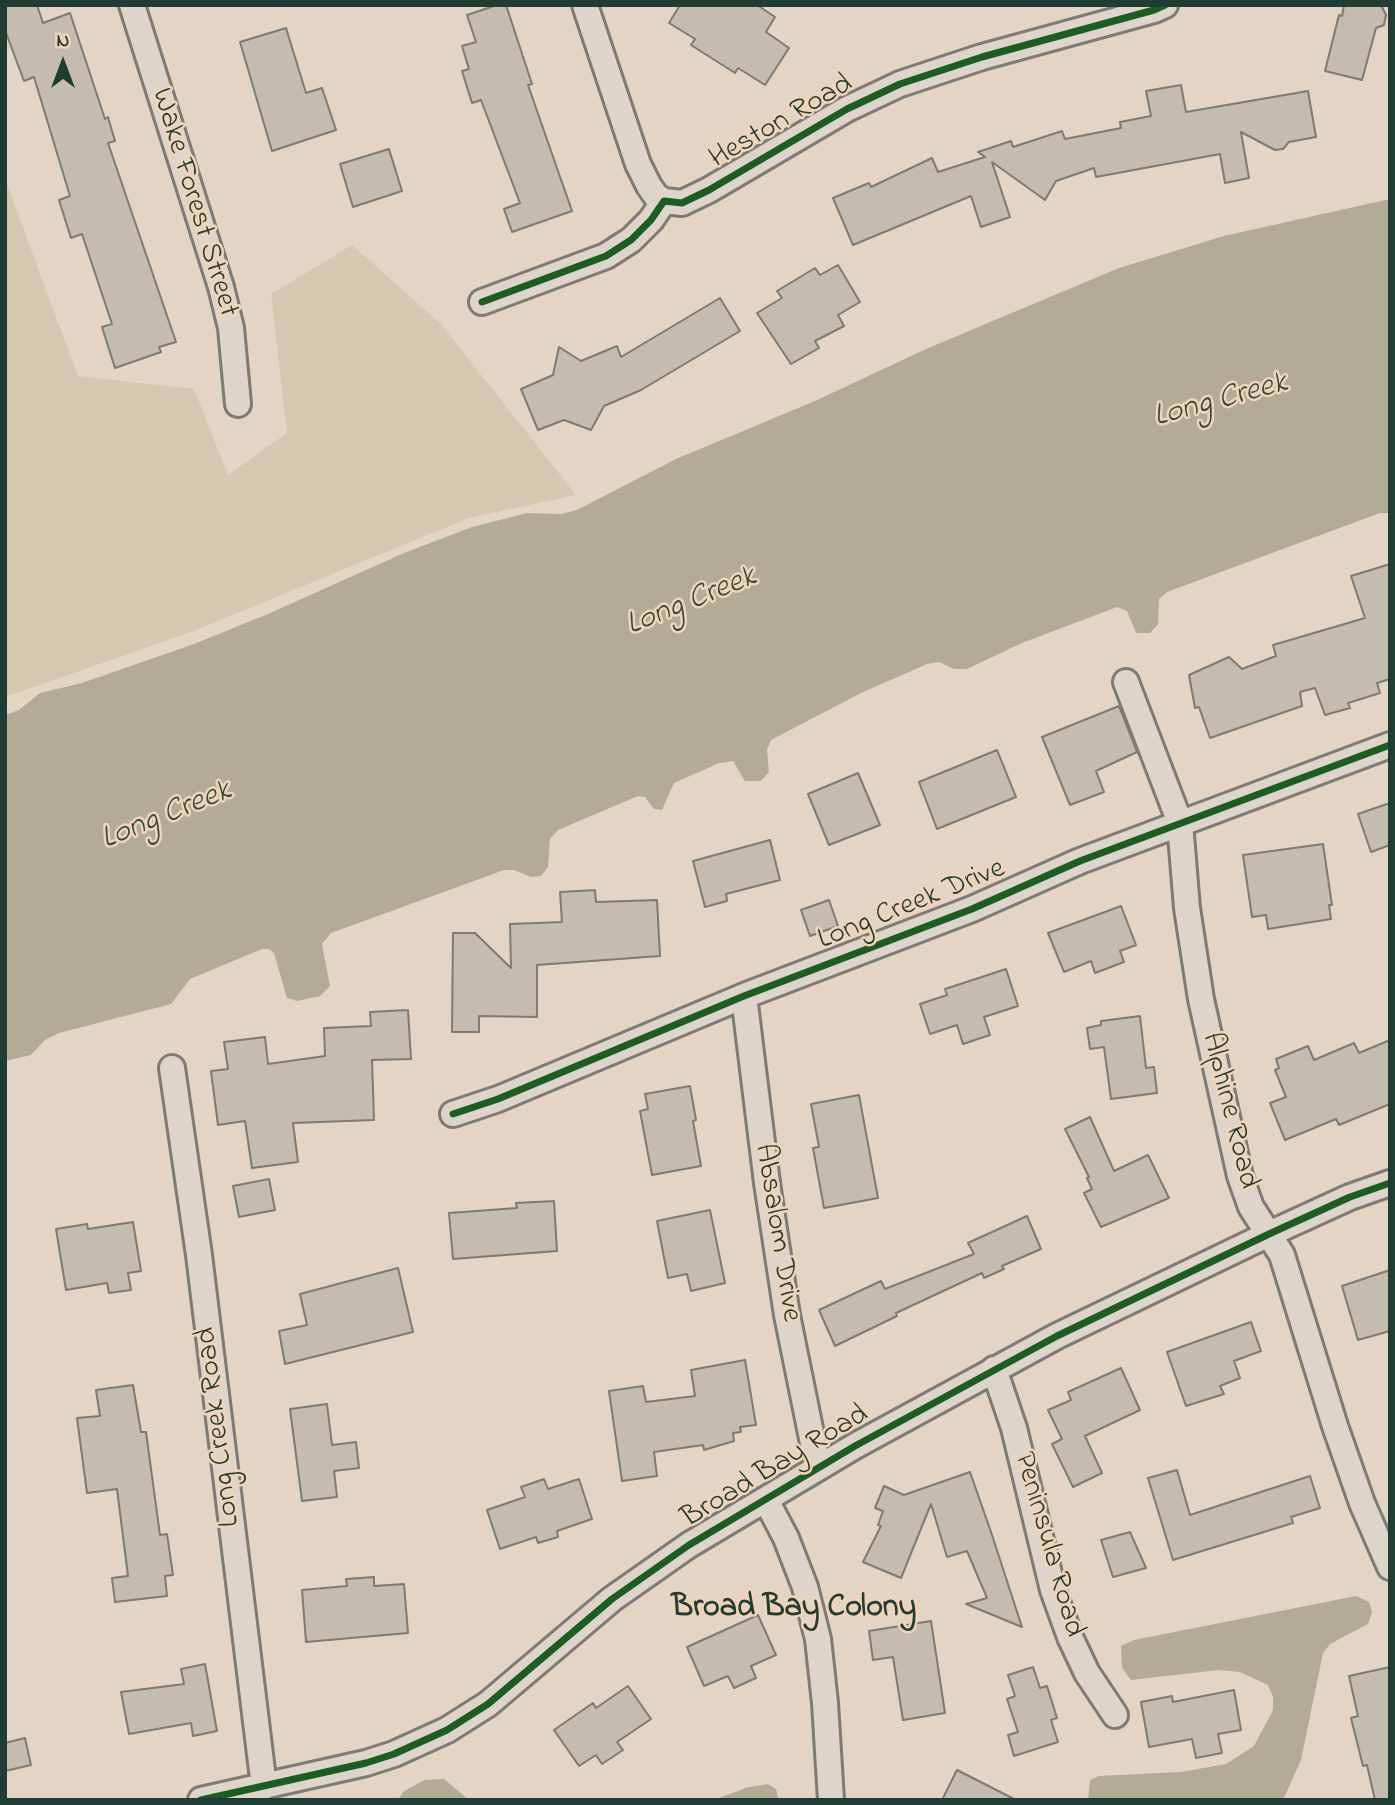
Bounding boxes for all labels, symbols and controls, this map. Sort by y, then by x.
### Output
north arrow [28,28,98,98]
text: N [57,28,69,55]
street label: Heston Road [704,68,860,178]
street label: Wake Forest Street [141,84,245,322]
water label: Long Creek [1150,366,1292,438]
water label: Long Creek [621,560,763,646]
water label: Long Creek [96,774,238,860]
street label: Long Creek Drive [813,852,1011,960]
street label: Alphine Road [1191,1029,1265,1193]
street label: Absalom Drive [744,1141,808,1325]
street label: Long Creek Road [190,1325,250,1529]
street label: Broad Bay Road [676,1398,876,1538]
street label: Peninsula Road [1003,1449,1091,1641]
district label: Broad Bay Colony [672,1591,916,1629]

